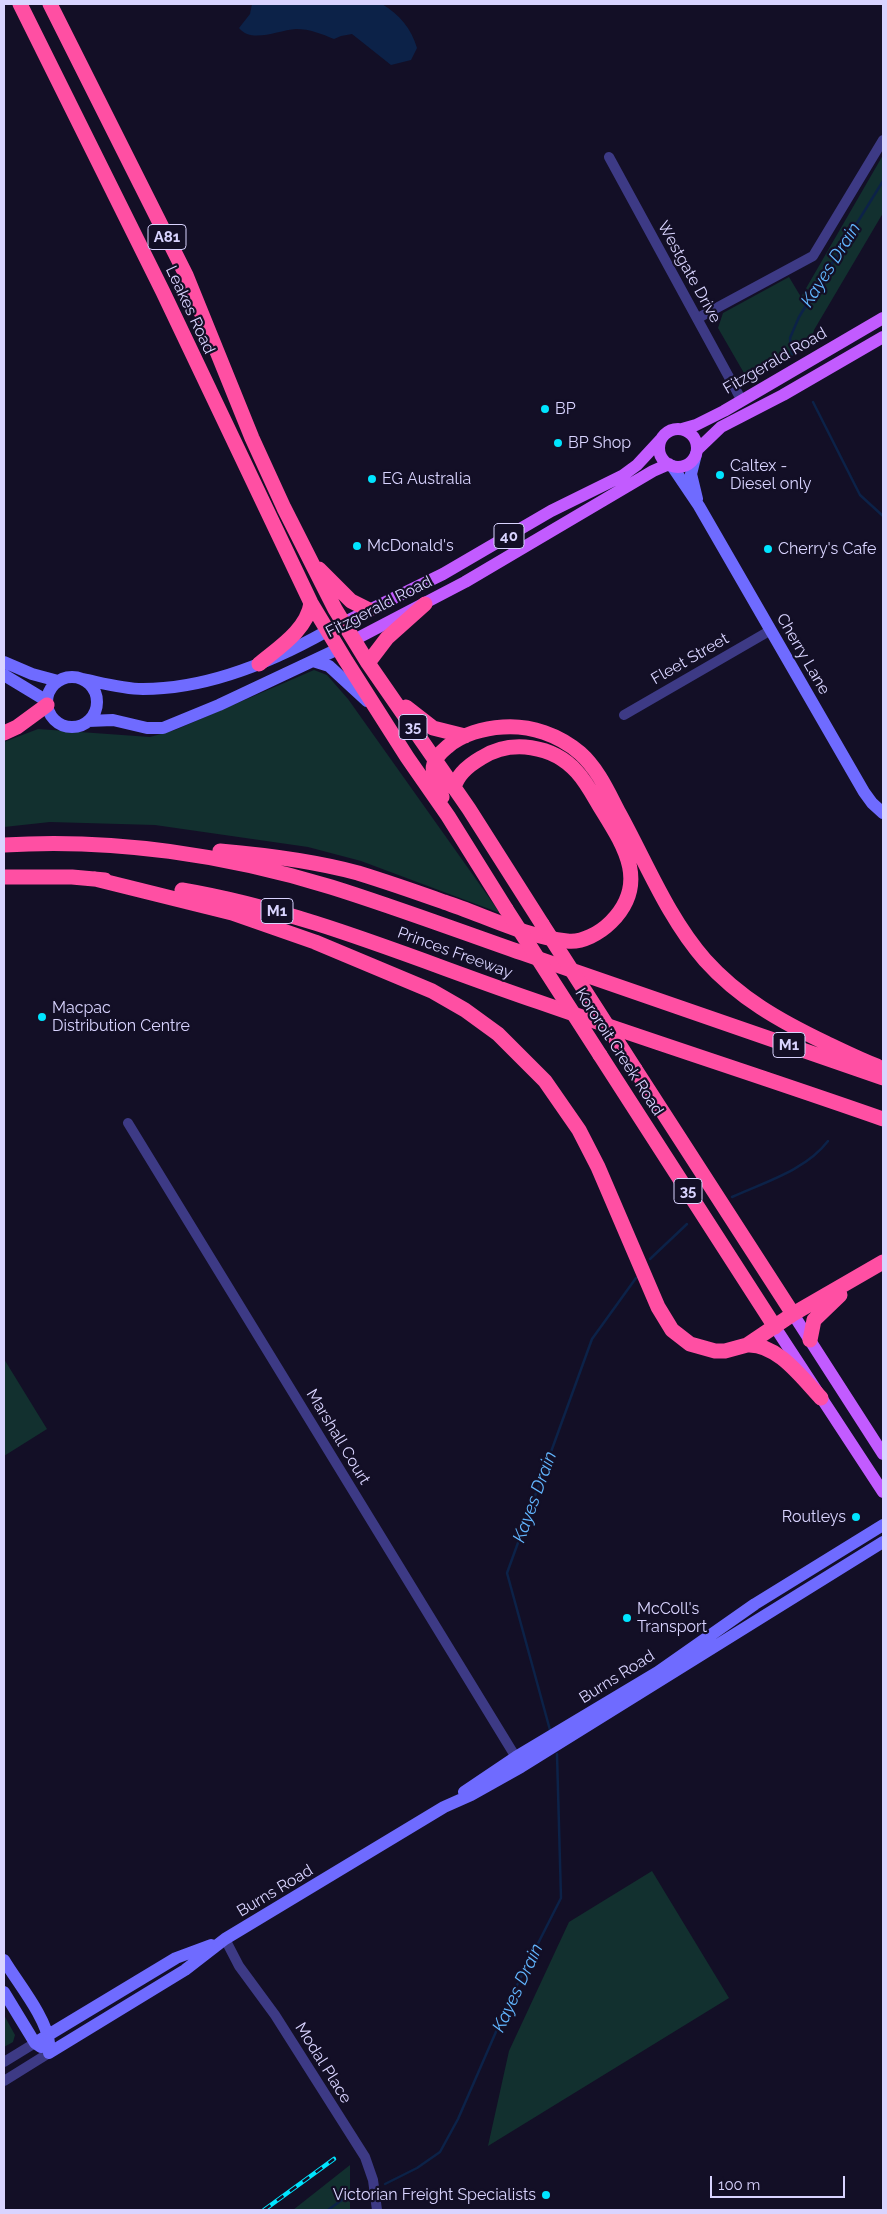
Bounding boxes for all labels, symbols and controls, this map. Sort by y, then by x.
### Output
street label: Westgate Drive [653,218,725,326]
water label: Kayes Drain [797,219,865,311]
road number: A81 [148,224,186,250]
street label: Leakes Road [161,263,219,357]
street label: Fitzgerald Road [720,324,830,398]
place label: BP [555,399,576,419]
marker: BP [539,403,551,415]
place label: BP Shop [568,433,631,453]
marker: BP Shop [552,437,564,449]
place label: Caltex - Diesel only [730,456,811,494]
place label: EG Australia [382,469,471,489]
marker: Caltex - Diesel only [714,469,726,481]
marker: EG Australia [366,473,378,485]
road number: 40 [494,524,524,548]
place label: McDonald's [367,536,454,556]
place label: Cherry's Cafe [778,539,876,559]
marker: McDonald's [351,540,363,552]
marker: Cherry's Cafe [762,543,774,555]
street label: Fitzgerald Road [323,572,435,642]
street label: Cherry Lane [772,610,834,698]
street label: Fleet Street [648,629,732,689]
road number: 35 [399,714,427,740]
road number: M1 [261,898,293,924]
street label: Princes Freeway [395,923,515,983]
street label: Kororoit Creek Road [571,985,667,1119]
place label: Macpac Distribution Centre [52,998,190,1036]
marker: Macpac Distribution Centre [36,1011,48,1023]
road number: M1 [773,1032,805,1058]
road number: 35 [674,1178,702,1204]
street label: Marshall Court [302,1386,374,1488]
water label: Kayes Drain [509,1448,561,1546]
place label: Routleys [782,1507,846,1527]
marker: Routleys [850,1511,862,1523]
place label: McColl's Transport [637,1599,707,1637]
marker: McColl's Transport [621,1612,633,1624]
street label: Burns Road [576,1646,658,1708]
street label: Burns Road [234,1861,316,1921]
water label: Kayes Drain [488,1940,548,2036]
street label: Modal Place [291,2019,355,2107]
scale bar [712,2166,847,2198]
text: 100 m [718,2176,760,2194]
place label: Victorian Freight Specialists [333,2185,536,2205]
marker: Victorian Freight Specialists [540,2189,552,2201]

